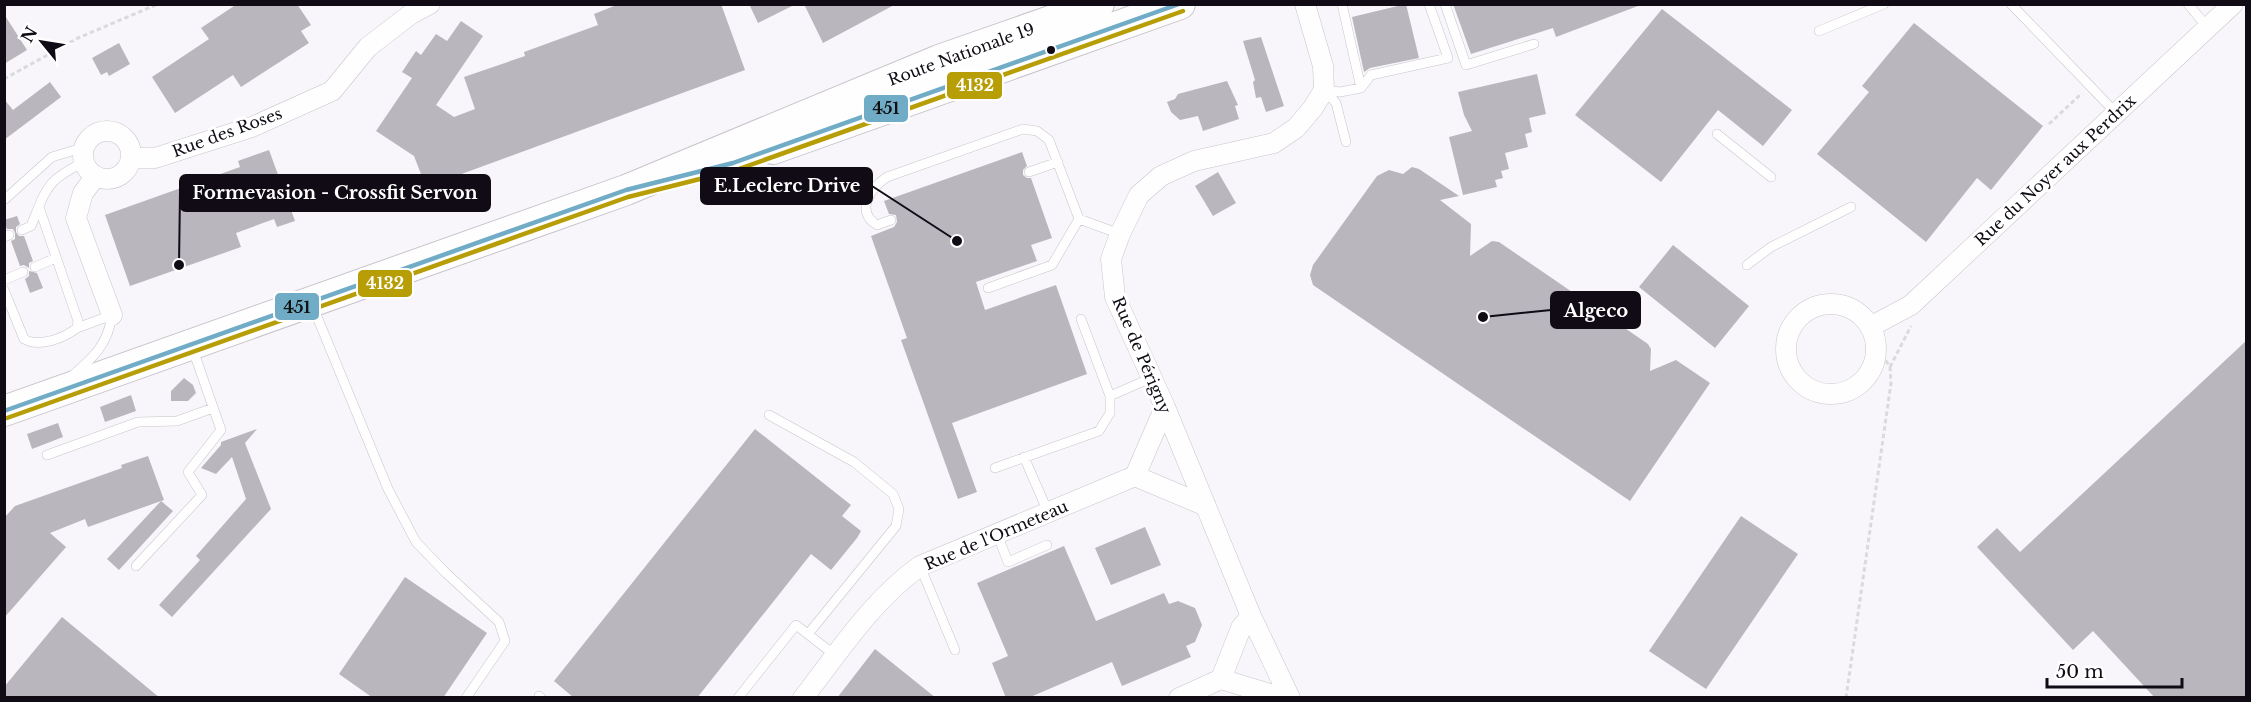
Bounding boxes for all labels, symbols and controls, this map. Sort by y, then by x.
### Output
north arrow [12,12,72,72]
street label: Route Nationale 19 [885,18,1037,90]
text: N [17,23,41,46]
unlabelled marker [1045,44,1057,56]
line badge: 4132 [946,71,1003,100]
text: 4132 [956,75,994,95]
street label: Rue du Noyer aux Perdrix [1970,90,2140,250]
line badge: 451 [863,94,909,123]
text: 451 [872,98,900,118]
street label: Rue des Roses [169,103,285,161]
callout: E.Leclerc Drive [701,168,872,204]
callout: Formevasion - Crossfit Servon [180,175,490,211]
text: E.Leclerc Drive [714,175,860,197]
text: Formevasion - Crossfit Servon [192,182,478,204]
line badge: 4132 [357,269,413,298]
text: 4132 [366,273,404,293]
line badge: 451 [274,292,320,321]
callout: Algeco [1551,292,1640,328]
street label: Rue de Périgny [1108,294,1176,417]
text: 451 [283,297,311,317]
text: Algeco [1563,300,1628,322]
street label: Rue de l'Ormeteau [921,496,1071,574]
scale bar [2047,651,2182,689]
text: 50 m [2056,661,2104,683]

